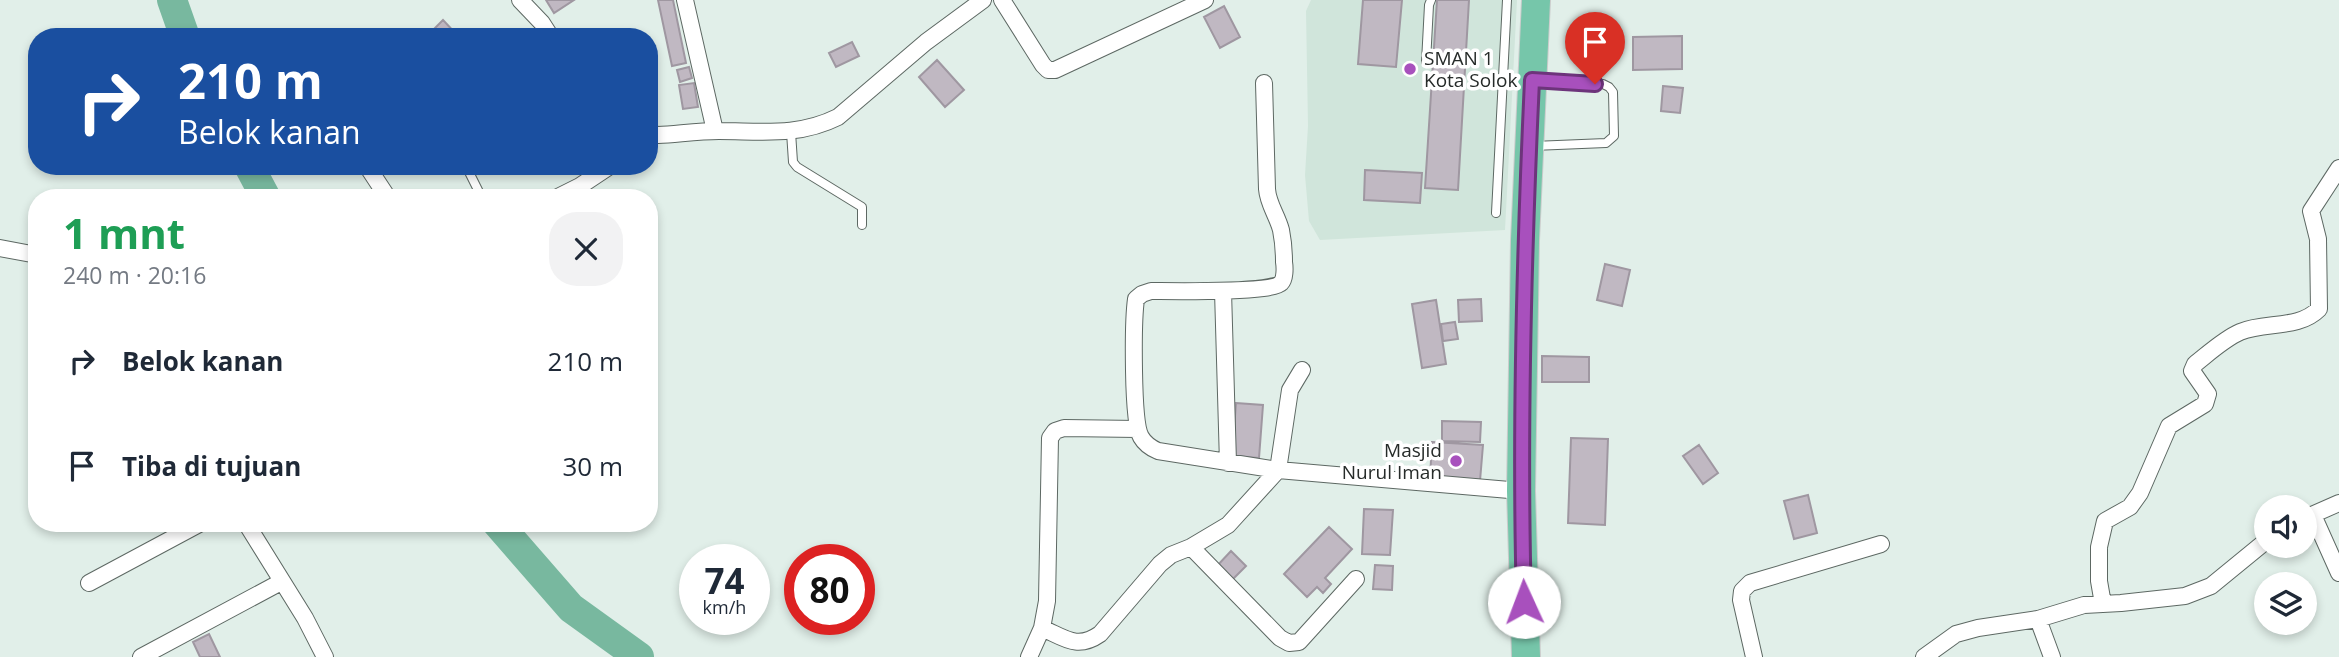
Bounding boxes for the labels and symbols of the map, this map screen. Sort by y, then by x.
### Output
pin [1565,12.0,1625,84]
place label: SMAN 1 Kota Solok [1424,45,1517,93]
marker: SMAN 1 Kota Solok [1402,61,1418,77]
place label: Masjid Nurul Iman [1342,437,1442,485]
marker: Masjid Nurul Iman [1448,453,1464,469]
speed limit sign: 80 [784,544,875,635]
position arrow [1487,565,1561,639]

